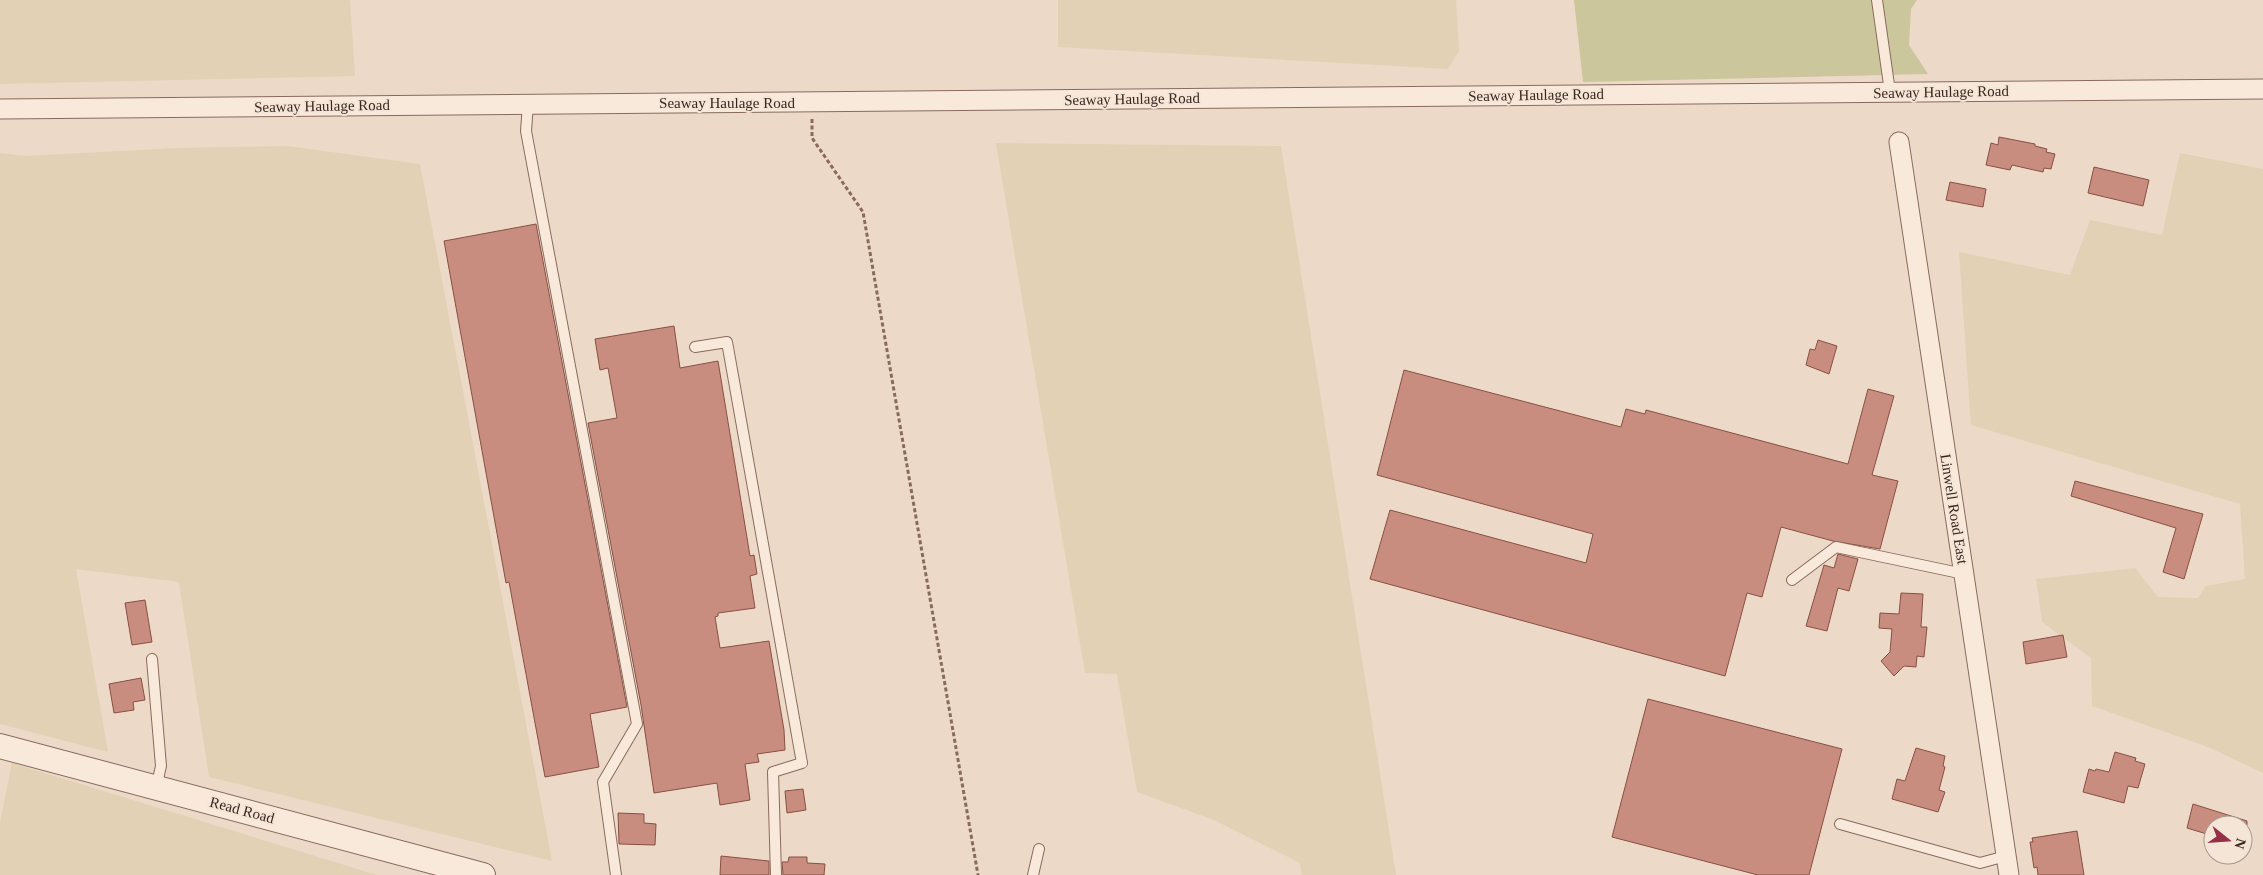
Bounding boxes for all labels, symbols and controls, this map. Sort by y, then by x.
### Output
street label: Seaway Haulage Road [1873,83,2010,101]
street label: Seaway Haulage Road [1468,86,1605,104]
street label: Seaway Haulage Road [1064,90,1201,108]
street label: Seaway Haulage Road [659,95,795,111]
street label: Seaway Haulage Road [254,97,391,115]
street label: Linwell Road East [1937,453,1971,566]
street label: Read Road [208,794,277,826]
north arrow [2203,815,2253,865]
text: N [2231,837,2249,851]

